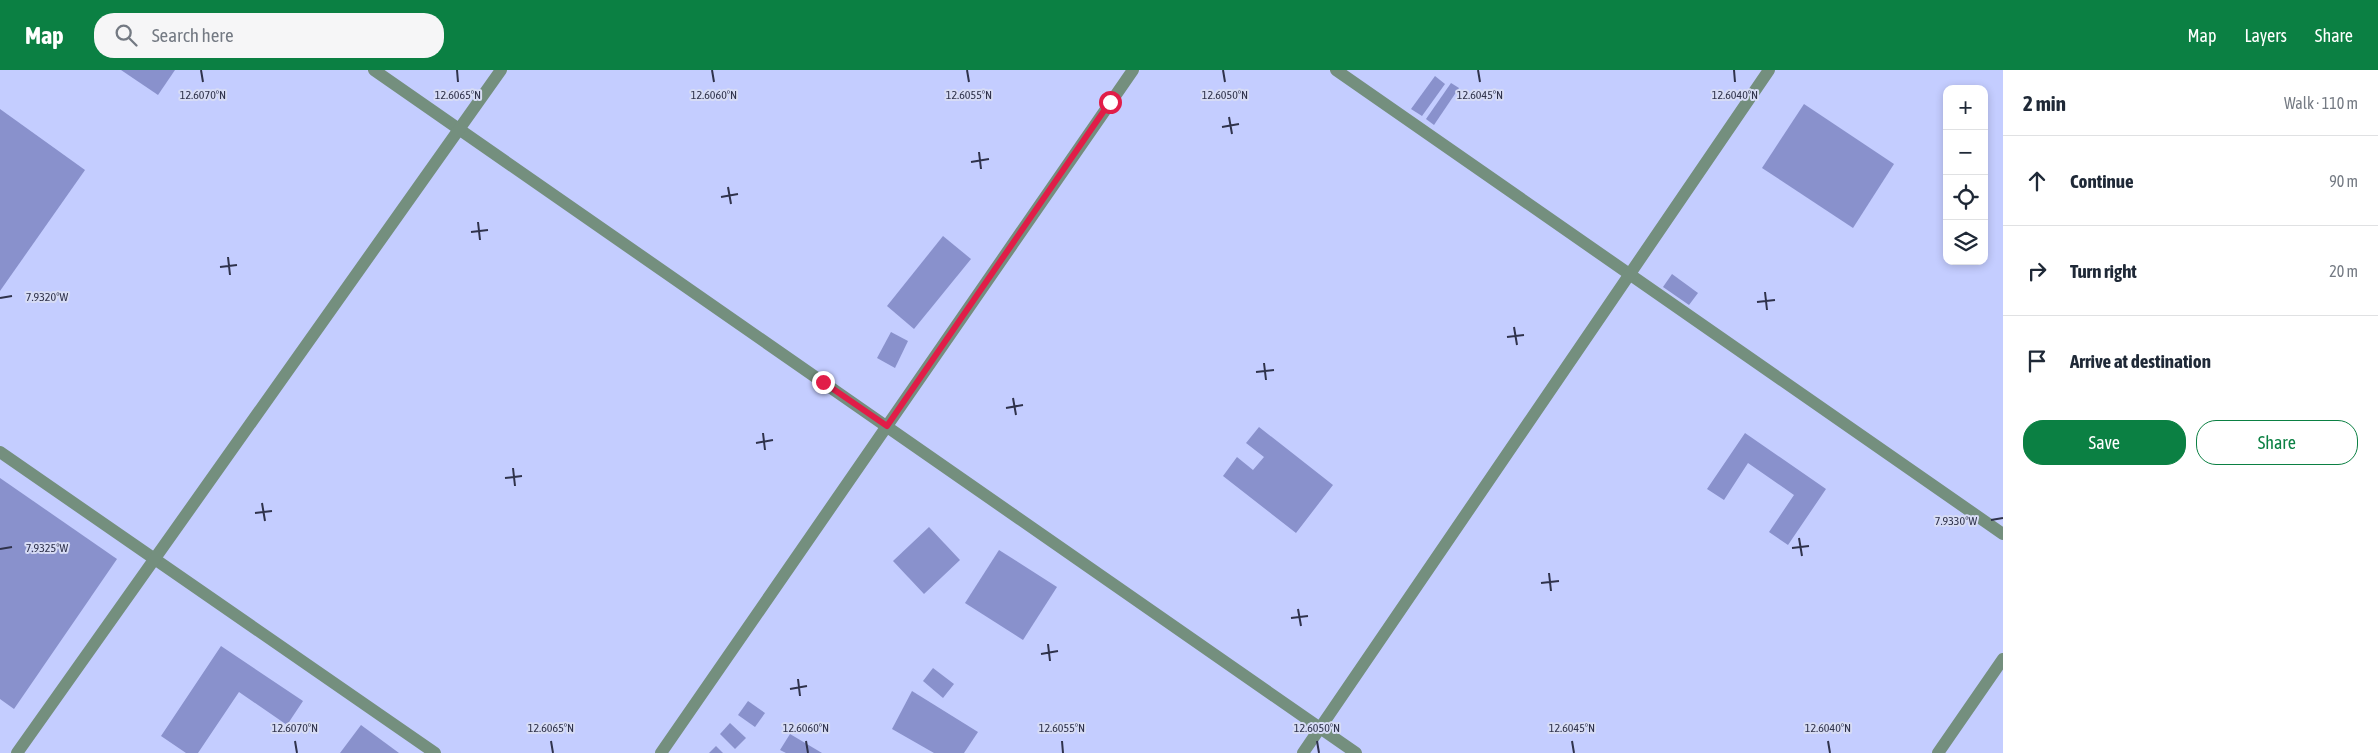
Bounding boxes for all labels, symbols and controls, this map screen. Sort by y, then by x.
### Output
search box [94,13,444,58]
icon: search [112,21,140,49]
text: Map [25,22,64,49]
text: Search here [152,24,234,46]
text: Map [2187,25,2216,46]
text: Layers [2244,25,2287,46]
text: Share [2315,25,2353,46]
map controls [1943,85,1988,265]
button: + [1943,85,1988,130]
text: 12.6070°N [180,88,226,102]
text: 12.6065°N [435,88,481,102]
text: 12.6060°N [691,88,737,102]
text: 12.6055°N [946,88,992,102]
text: 12.6050°N [1202,88,1248,102]
text: 12.6045°N [1457,88,1503,102]
text: 12.6040°N [1712,88,1758,102]
route start [1099,91,1122,114]
text: 2 min [2023,91,2066,115]
text: Walk · 110 m [2284,94,2358,112]
button: − [1943,130,1988,175]
icon: ahead [2023,167,2051,195]
text: Continue [2070,170,2134,192]
text: 90 m [2329,172,2358,190]
button: locate [1943,175,1988,220]
button: layers [1943,220,1988,265]
icon: right [2023,257,2051,285]
text: Turn right [2070,260,2137,282]
text: 20 m [2329,262,2358,280]
text: 7.9320°W [26,290,68,304]
icon: arrive [2023,347,2051,375]
text: Arrive at destination [2070,350,2211,372]
route end [812,371,835,394]
button: Save [2023,420,2186,465]
button: Share [2196,420,2358,465]
text: 7.9330°W [1935,514,1977,528]
text: 7.9325°W [26,541,68,555]
text: 12.6070°N [272,721,318,735]
text: 12.6065°N [528,721,574,735]
text: 12.6060°N [783,721,829,735]
text: 12.6055°N [1039,721,1085,735]
text: 12.6050°N [1294,721,1340,735]
text: 12.6045°N [1549,721,1595,735]
text: 12.6040°N [1805,721,1851,735]

